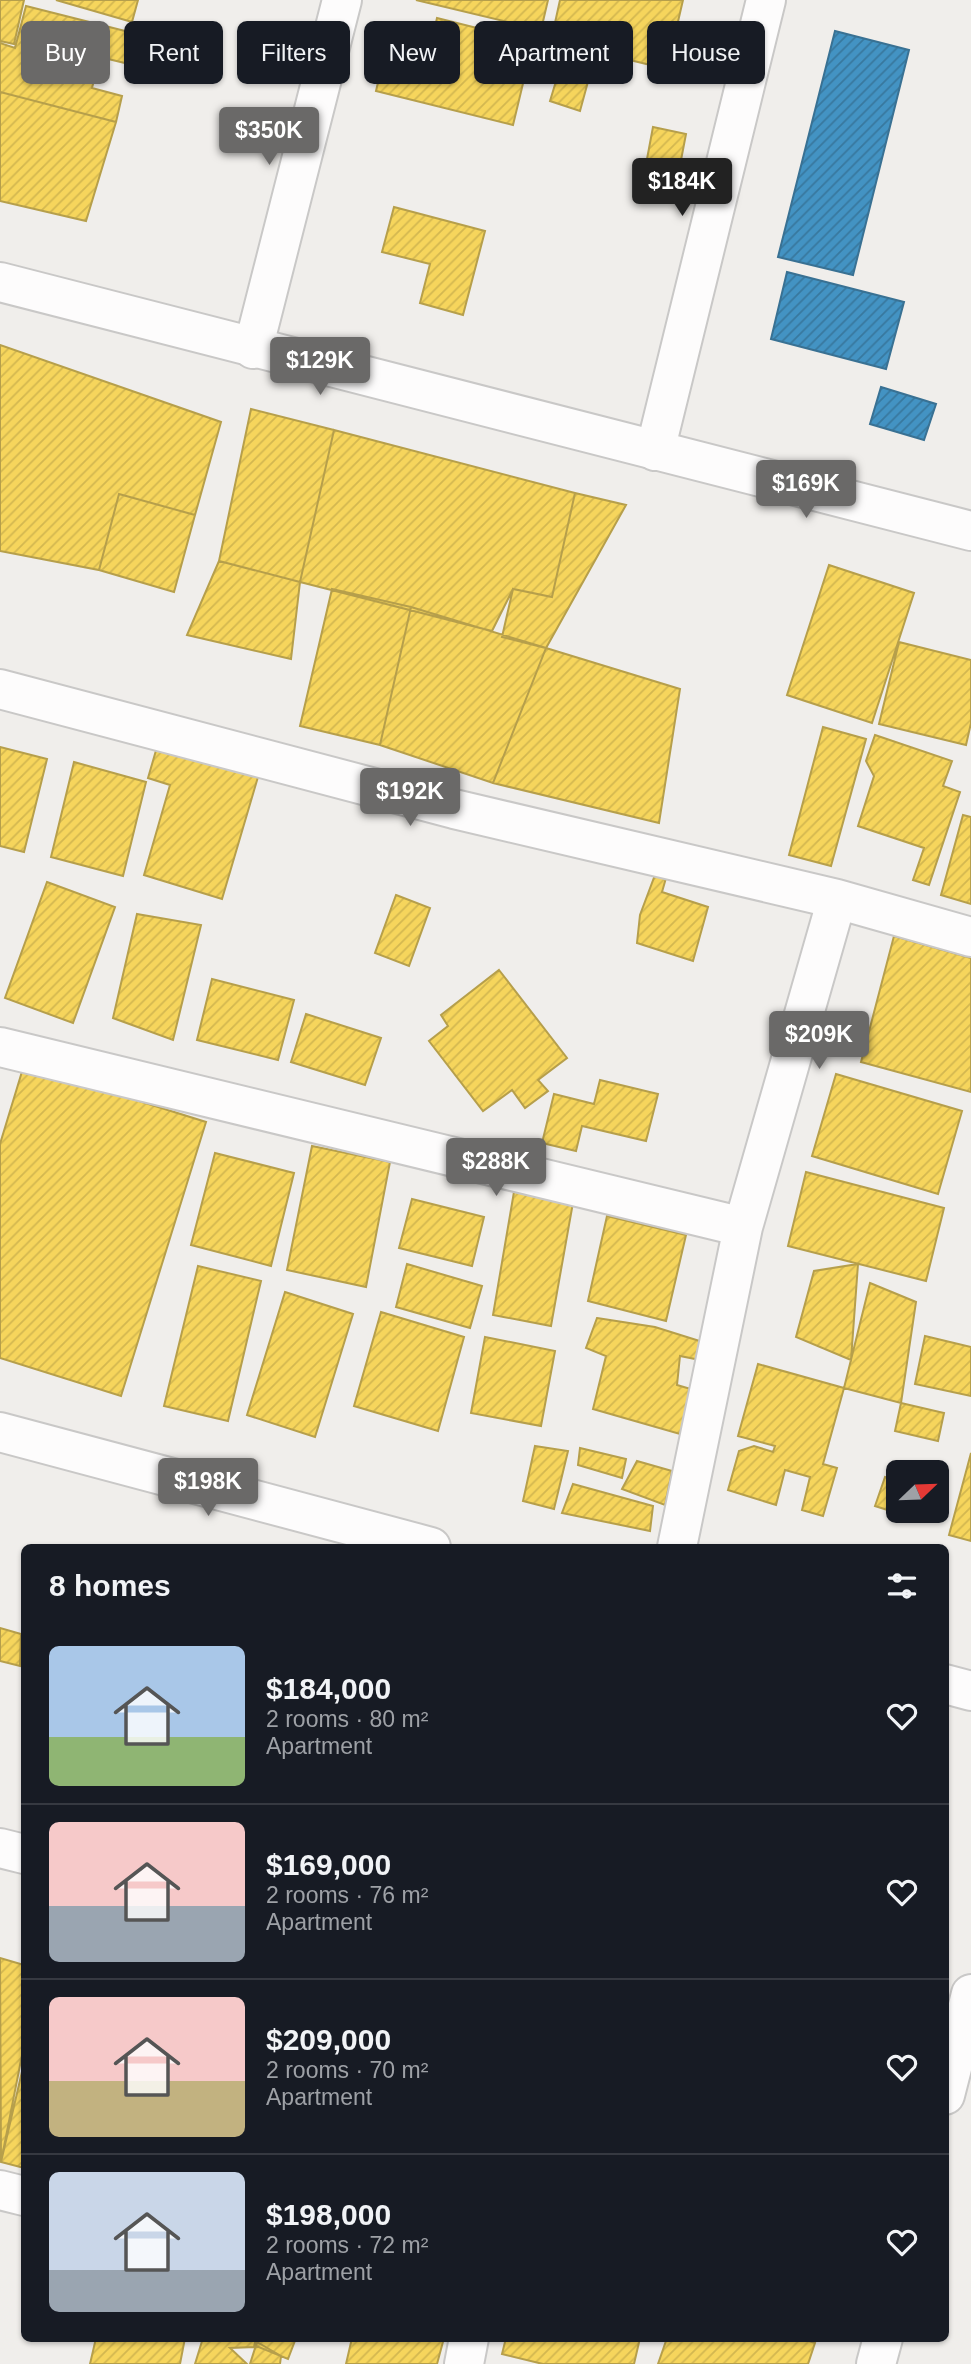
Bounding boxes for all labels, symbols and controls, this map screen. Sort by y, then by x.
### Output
chip: Buy [21,21,110,84]
chip: Rent [124,21,223,84]
chip: Filters [237,21,350,84]
chip: New [364,21,460,84]
chip: Apartment [474,21,633,84]
chip: House [647,21,765,84]
pin: $350K [220,108,318,167]
text: $350K [235,117,303,143]
pin: $184K [633,158,731,218]
text: $184K [648,168,716,194]
pin: $129K [271,338,369,397]
text: $129K [286,347,354,373]
pin: $169K [757,461,855,520]
text: $169K [772,470,840,496]
pin: $192K [361,768,459,828]
text: $192K [376,778,444,804]
pin: $209K [770,1012,868,1071]
text: $209K [785,1021,853,1047]
pin: $288K [447,1138,545,1198]
text: $288K [462,1148,530,1174]
pin: $198K [159,1458,257,1518]
north arrow [886,1460,948,1522]
map controls [886,1460,949,1523]
text: $198K [174,1468,242,1494]
icon: filters [883,1567,921,1605]
text: 8 homes [49,1569,171,1602]
text: $184,000 [266,1672,391,1705]
icon: home [105,1674,189,1758]
icon: heart [883,1697,921,1735]
text: 2 rooms · 80 m² [266,1706,428,1732]
text: Apartment [266,1733,372,1759]
text: $169,000 [266,1848,391,1881]
icon: home [105,1850,189,1934]
icon: heart [883,1873,921,1911]
text: 2 rooms · 76 m² [266,1882,428,1908]
text: Apartment [266,1909,372,1935]
text: $209,000 [266,2023,391,2056]
icon: home [105,2025,189,2109]
icon: heart [883,2048,921,2086]
text: 2 rooms · 70 m² [266,2057,428,2083]
text: Apartment [266,2084,372,2110]
text: $198,000 [266,2198,391,2231]
icon: home [105,2200,189,2284]
icon: heart [883,2223,921,2261]
text: 2 rooms · 72 m² [266,2232,428,2258]
text: Apartment [266,2259,372,2285]

